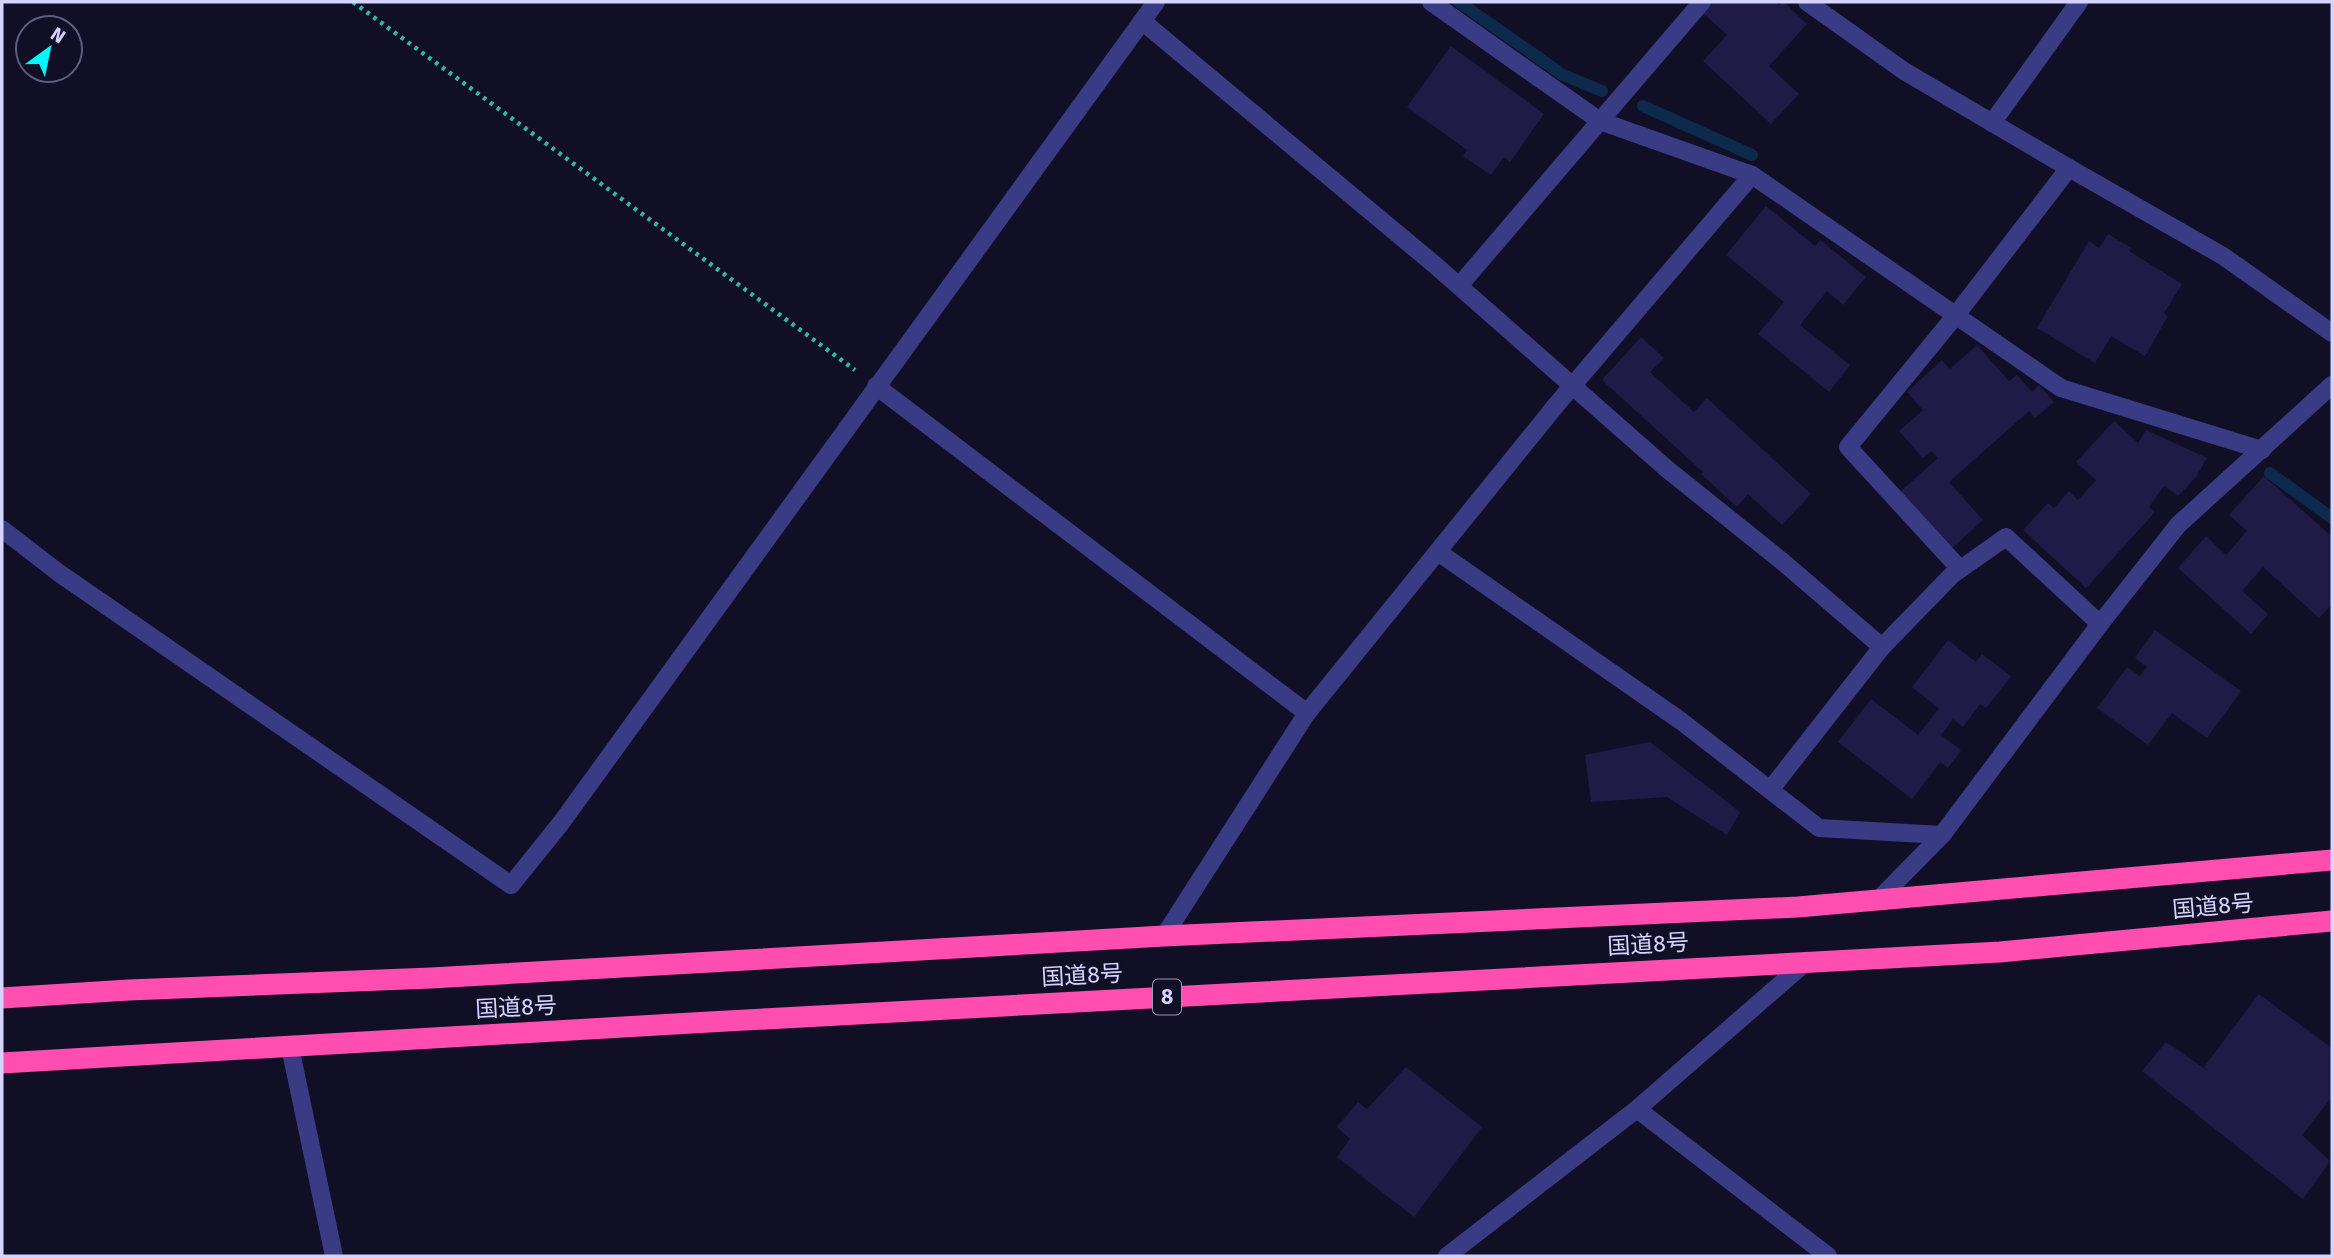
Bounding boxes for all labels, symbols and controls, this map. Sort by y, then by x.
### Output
north arrow [14,14,84,84]
text: N [46,22,70,48]
street label: 国道8号 [2171,888,2255,924]
street label: 国道8号 [1606,928,1690,960]
street label: 国道8号 [1040,959,1124,991]
road number: 8 [1153,979,1181,1014]
street label: 国道8号 [474,991,558,1023]

